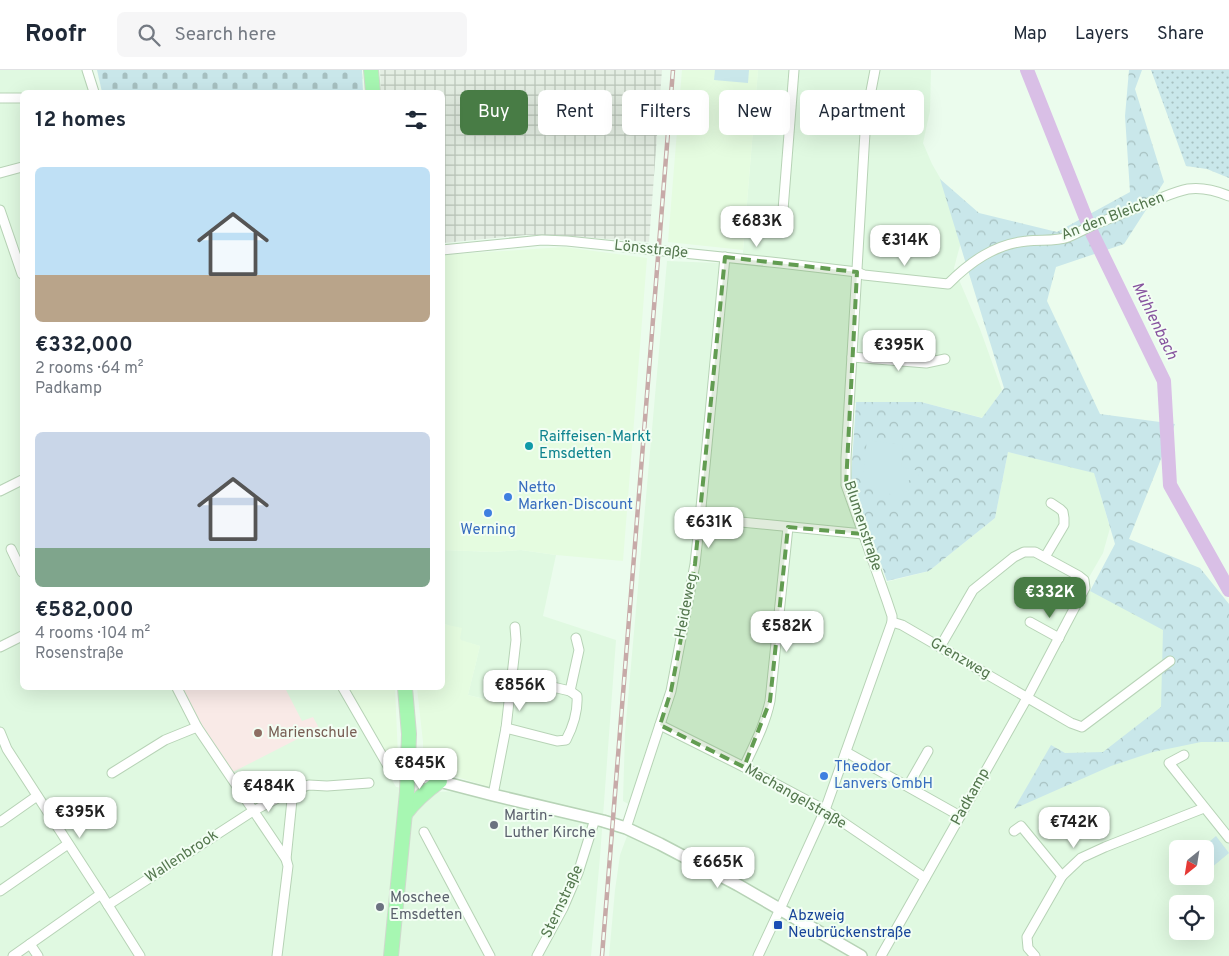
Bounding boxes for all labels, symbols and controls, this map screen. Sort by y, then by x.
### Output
search box [117,12,467,57]
text: Roofr [25,20,87,50]
icon: search [135,21,163,49]
text: Search here [175,23,276,47]
text: Map [1013,23,1047,46]
text: Layers [1075,23,1129,46]
text: Share [1157,23,1204,46]
chip: Buy [460,90,528,135]
chip: Rent [538,90,612,135]
chip: Filters [622,90,709,135]
chip: New [719,90,790,135]
chip: Apartment [800,90,924,135]
icon: filters [402,106,430,134]
text: 12 homes [35,107,126,134]
street label: An den Bleichen [1059,189,1167,245]
icon: home [188,199,278,289]
pin: €683K [722,206,792,248]
text: €683K [732,212,782,232]
pin: €314K [870,224,940,267]
text: €314K [881,231,929,251]
street label: Lönsstraße [613,237,689,263]
water label: Mühlenbach [1127,279,1182,364]
pin: €395K [864,330,934,372]
text: €332,000 [35,332,133,359]
text: €395K [874,336,924,356]
text: 2 rooms · 64 m² [35,359,144,379]
text: Padkamp [35,379,102,399]
place label: Raiffeisen-Markt Emsdetten [539,428,651,464]
marker: Raiffeisen-Markt Emsdetten [523,440,535,452]
icon: home [188,464,278,554]
place label: Netto Marken-Discount [518,479,633,515]
street label: Blumenstraße [838,479,886,573]
marker: Netto Marken-Discount [502,491,514,503]
pin: €631K [674,506,744,549]
marker: Werning [482,507,494,519]
text: €631K [685,513,733,533]
place label: Werning [460,521,516,540]
street label: Heideweg [671,572,703,640]
pin: €332K [1015,576,1085,619]
text: €332K [1025,583,1075,603]
text: €582,000 [35,597,134,624]
pin: €582K [752,610,822,653]
text: €582K [762,617,812,637]
text: 4 rooms · 104 m² [35,624,150,644]
street label: Grenzweg [926,634,994,684]
text: Rosenstraße [35,644,124,664]
pin: €856K [485,670,555,712]
text: €856K [494,676,546,696]
place label: Marienschule [268,724,357,743]
marker: Marienschule [252,727,264,739]
pin: €845K [385,748,455,790]
text: €845K [394,754,446,774]
place label: Theodor Lanvers GmbH [834,758,933,794]
street label: Machangelstraße [741,760,849,834]
street label: Padkamp [947,765,995,829]
pin: €484K [234,770,304,813]
marker: Theodor Lanvers GmbH [818,770,830,782]
text: €484K [243,777,295,797]
pin: €395K [45,796,115,839]
text: €395K [55,803,105,823]
pin: €742K [1039,806,1109,849]
place label: Martin- Luther Kirche [504,807,596,843]
text: €742K [1050,813,1098,833]
marker: Martin- Luther Kirche [488,819,500,831]
street label: Wallenbrook [142,826,222,888]
north arrow [1169,840,1214,885]
map controls [1169,840,1214,940]
pin: €665K [683,846,753,889]
text: €665K [693,853,743,873]
street label: Sternstraße [538,862,588,942]
place label: Moschee Emsdetten [390,889,462,925]
button: locate [1169,895,1214,940]
marker: Moschee Emsdetten [374,901,386,913]
place label: Abzweig Neubrückenstraße [788,907,911,943]
marker: Abzweig Neubrückenstraße [772,919,784,931]

